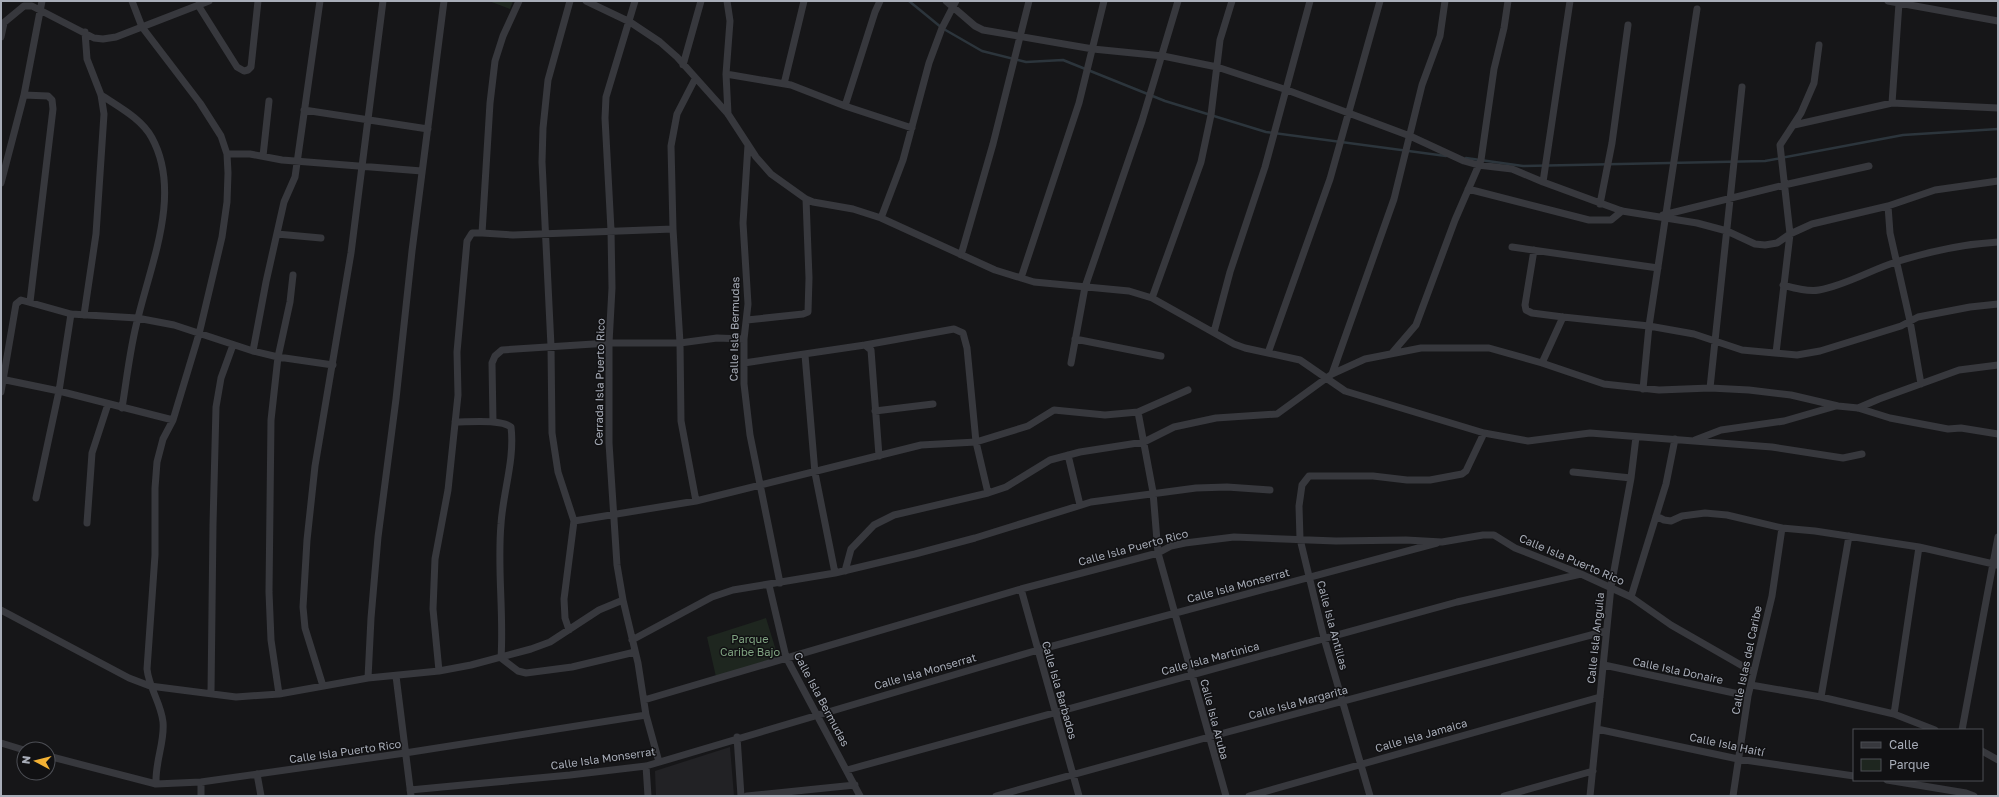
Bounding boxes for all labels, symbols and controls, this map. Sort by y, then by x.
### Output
street label: Calle Isla Bermudas [727,276,741,381]
street label: Cerrada Isla Puerto Rico [591,318,607,446]
street label: Calle Isla Puerto Rico [1077,526,1190,568]
street label: Calle Isla Puerto Rico [1517,531,1627,587]
street label: Calle Isla Monserrat [1185,565,1291,605]
street label: Calle Isla Antillas [1315,579,1351,671]
street label: Calle Isla Anguila [1584,592,1606,684]
street label: Calle Islas del Caribe [1728,604,1764,716]
park label: Parque Caribe Bajo [720,632,780,658]
street label: Calle Isla Barbados [1040,639,1080,741]
street label: Calle Isla Martinica [1160,639,1260,677]
street label: Calle Isla Bermudas [792,650,852,748]
street label: Calle Isla Monserrat [872,650,978,692]
street label: Calle Isla Donaire [1632,654,1724,686]
street label: Calle Isla Aruba [1198,677,1232,761]
street label: Calle Isla Margarita [1247,682,1349,722]
street label: Calle Isla Jamaica [1374,716,1468,754]
legend [1853,729,1983,781]
street label: Calle Isla Haití [1688,730,1767,759]
street label: Calle Isla Puerto Rico [288,737,402,765]
text: Calle [1889,737,1919,752]
north arrow [16,741,56,781]
street label: Calle Isla Monserrat [550,744,656,772]
text: N [19,755,33,765]
text: Parque [1889,757,1930,772]

